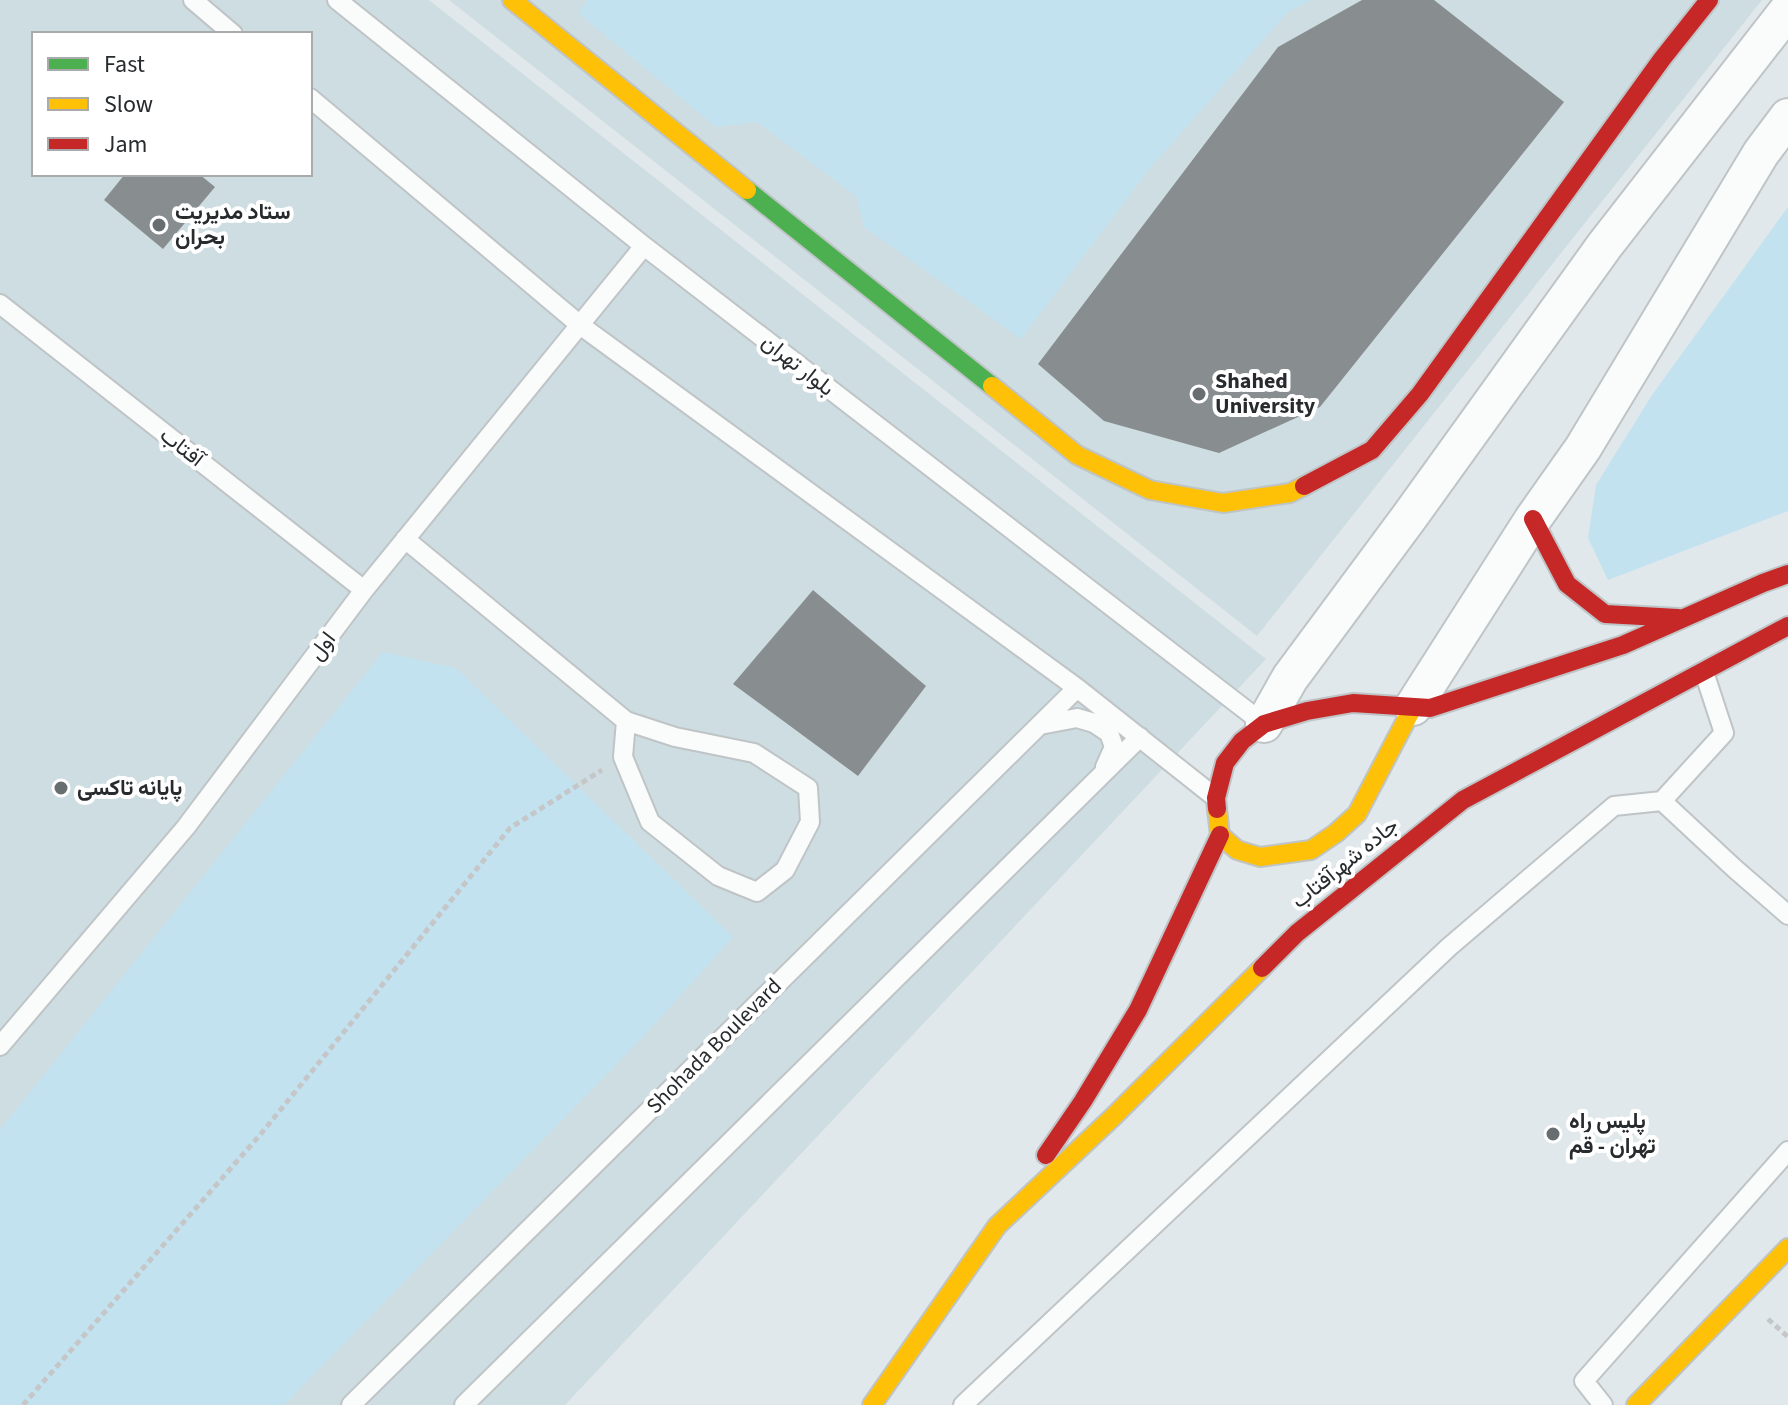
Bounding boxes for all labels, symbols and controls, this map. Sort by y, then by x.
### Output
legend [32,32,312,176]
text: Fast [104,47,145,82]
text: Slow [104,87,153,122]
text: Jam [104,127,148,162]
place label: ستاد مدیریت بحران [175,196,291,253]
marker: ستاد مدیریت بحران [150,216,168,234]
street label: بلوار تهران [755,326,841,404]
place label: Shahed University [1215,365,1316,422]
marker: Shahed University [1190,385,1208,403]
street label: آفتاب [153,419,212,476]
street label: اول [301,625,343,667]
place label: پایانه تاکسی [77,772,182,804]
marker: پایانه تاکسی [52,779,70,797]
street label: جاده شهرآفتاب [1285,810,1405,916]
street label: Shohada Boulevard [639,971,789,1121]
place label: پلیس راه تهران - قم [1569,1105,1656,1162]
marker: پلیس راه تهران - قم [1544,1125,1562,1143]

